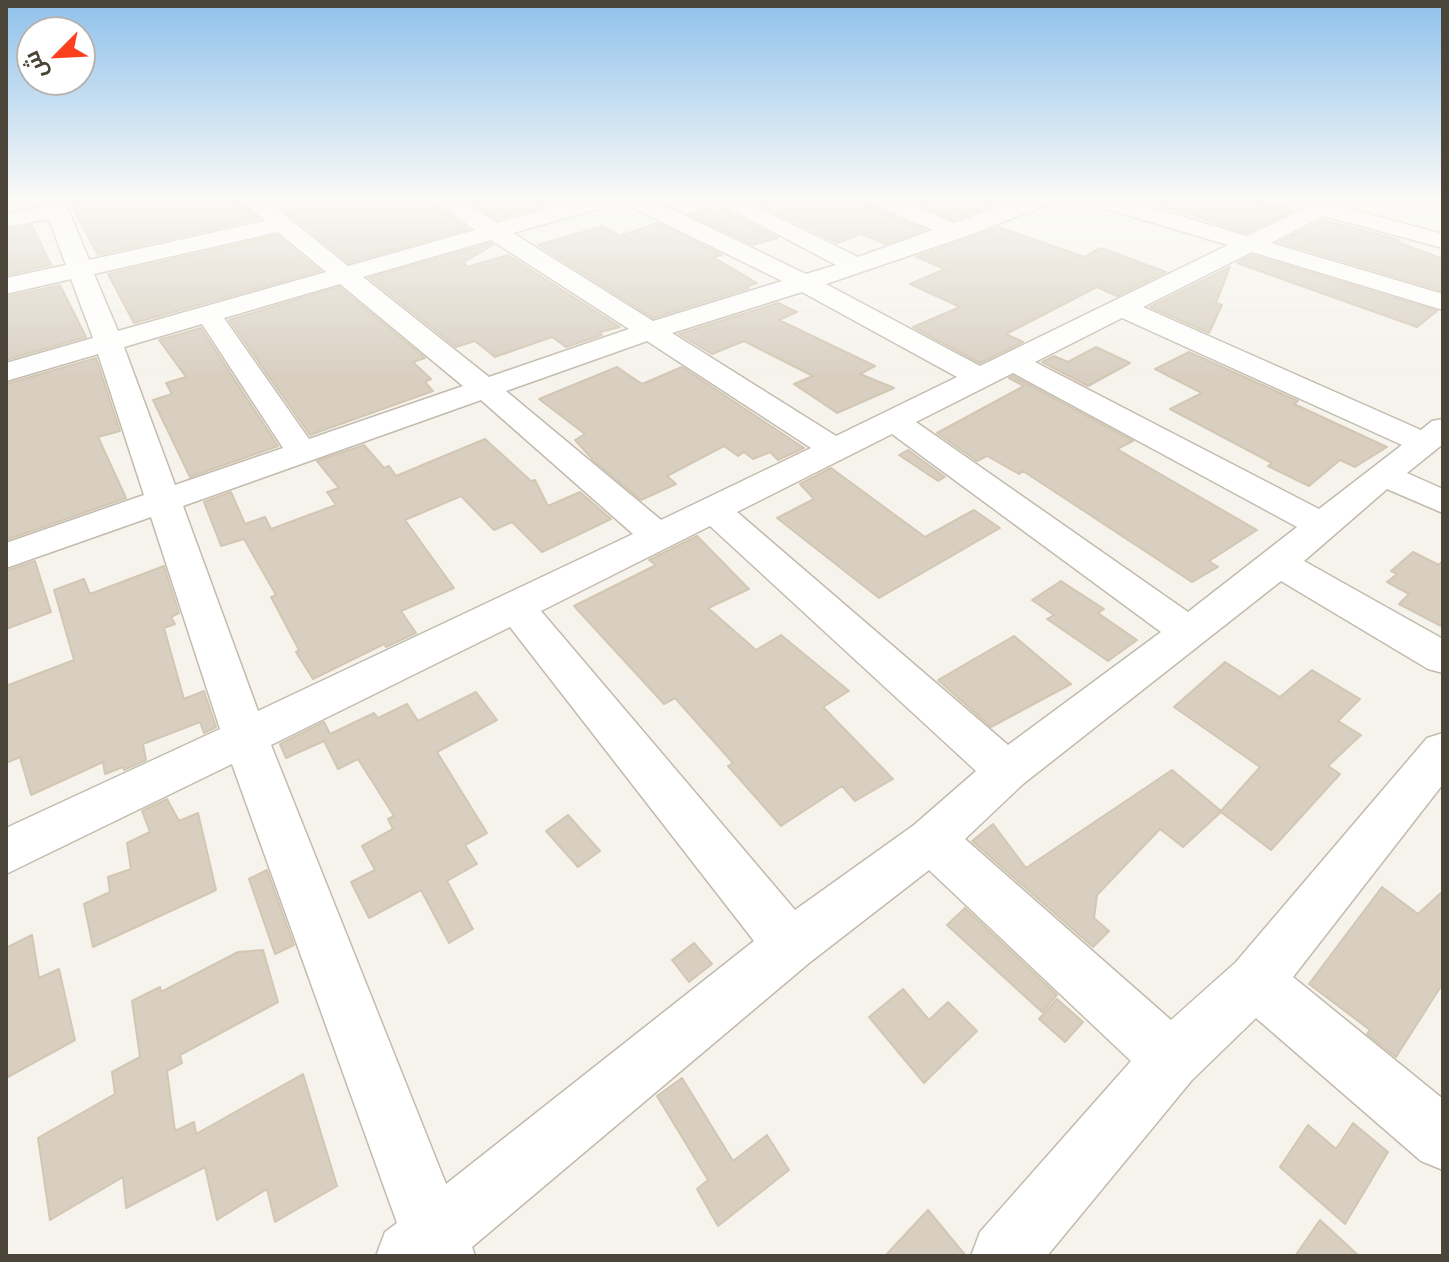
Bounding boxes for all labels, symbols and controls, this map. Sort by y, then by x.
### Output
north arrow [16,16,96,96]
text: ش [18,47,53,83]

